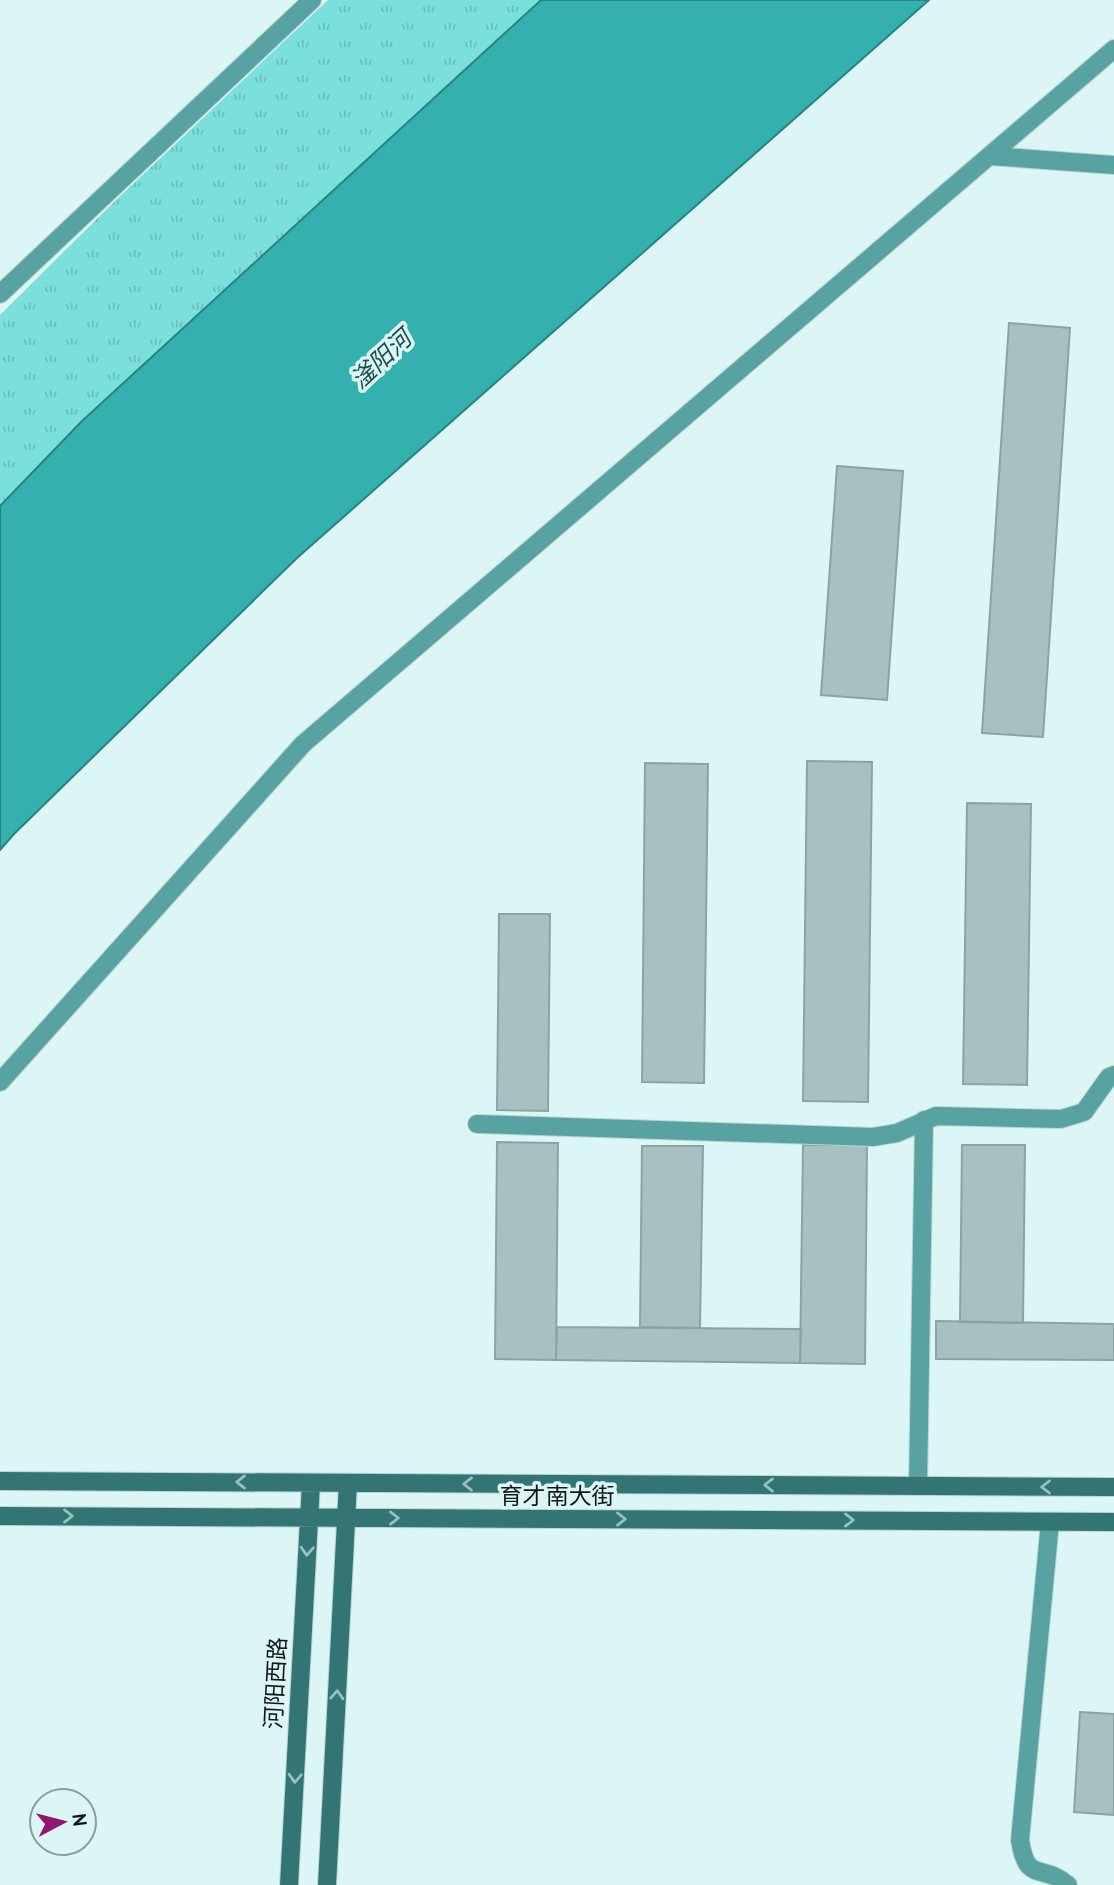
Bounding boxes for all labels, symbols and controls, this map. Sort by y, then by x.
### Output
water label: 滏阳河 [344,320,421,395]
one-way arrow [235,1474,246,1490]
one-way arrow [463,1476,473,1492]
one-way arrow [764,1477,774,1493]
one-way arrow [1040,1479,1051,1495]
street label: 育才南大街 [500,1481,615,1510]
one-way arrow [63,1508,74,1524]
one-way arrow [389,1510,399,1526]
one-way arrow [616,1511,627,1527]
one-way arrow [843,1513,854,1528]
one-way arrow [300,1546,315,1557]
street label: 河阳西路 [258,1636,292,1730]
one-way arrow [329,1689,344,1700]
one-way arrow [287,1773,302,1784]
north arrow [28,1787,98,1857]
text: N [67,1812,93,1828]

